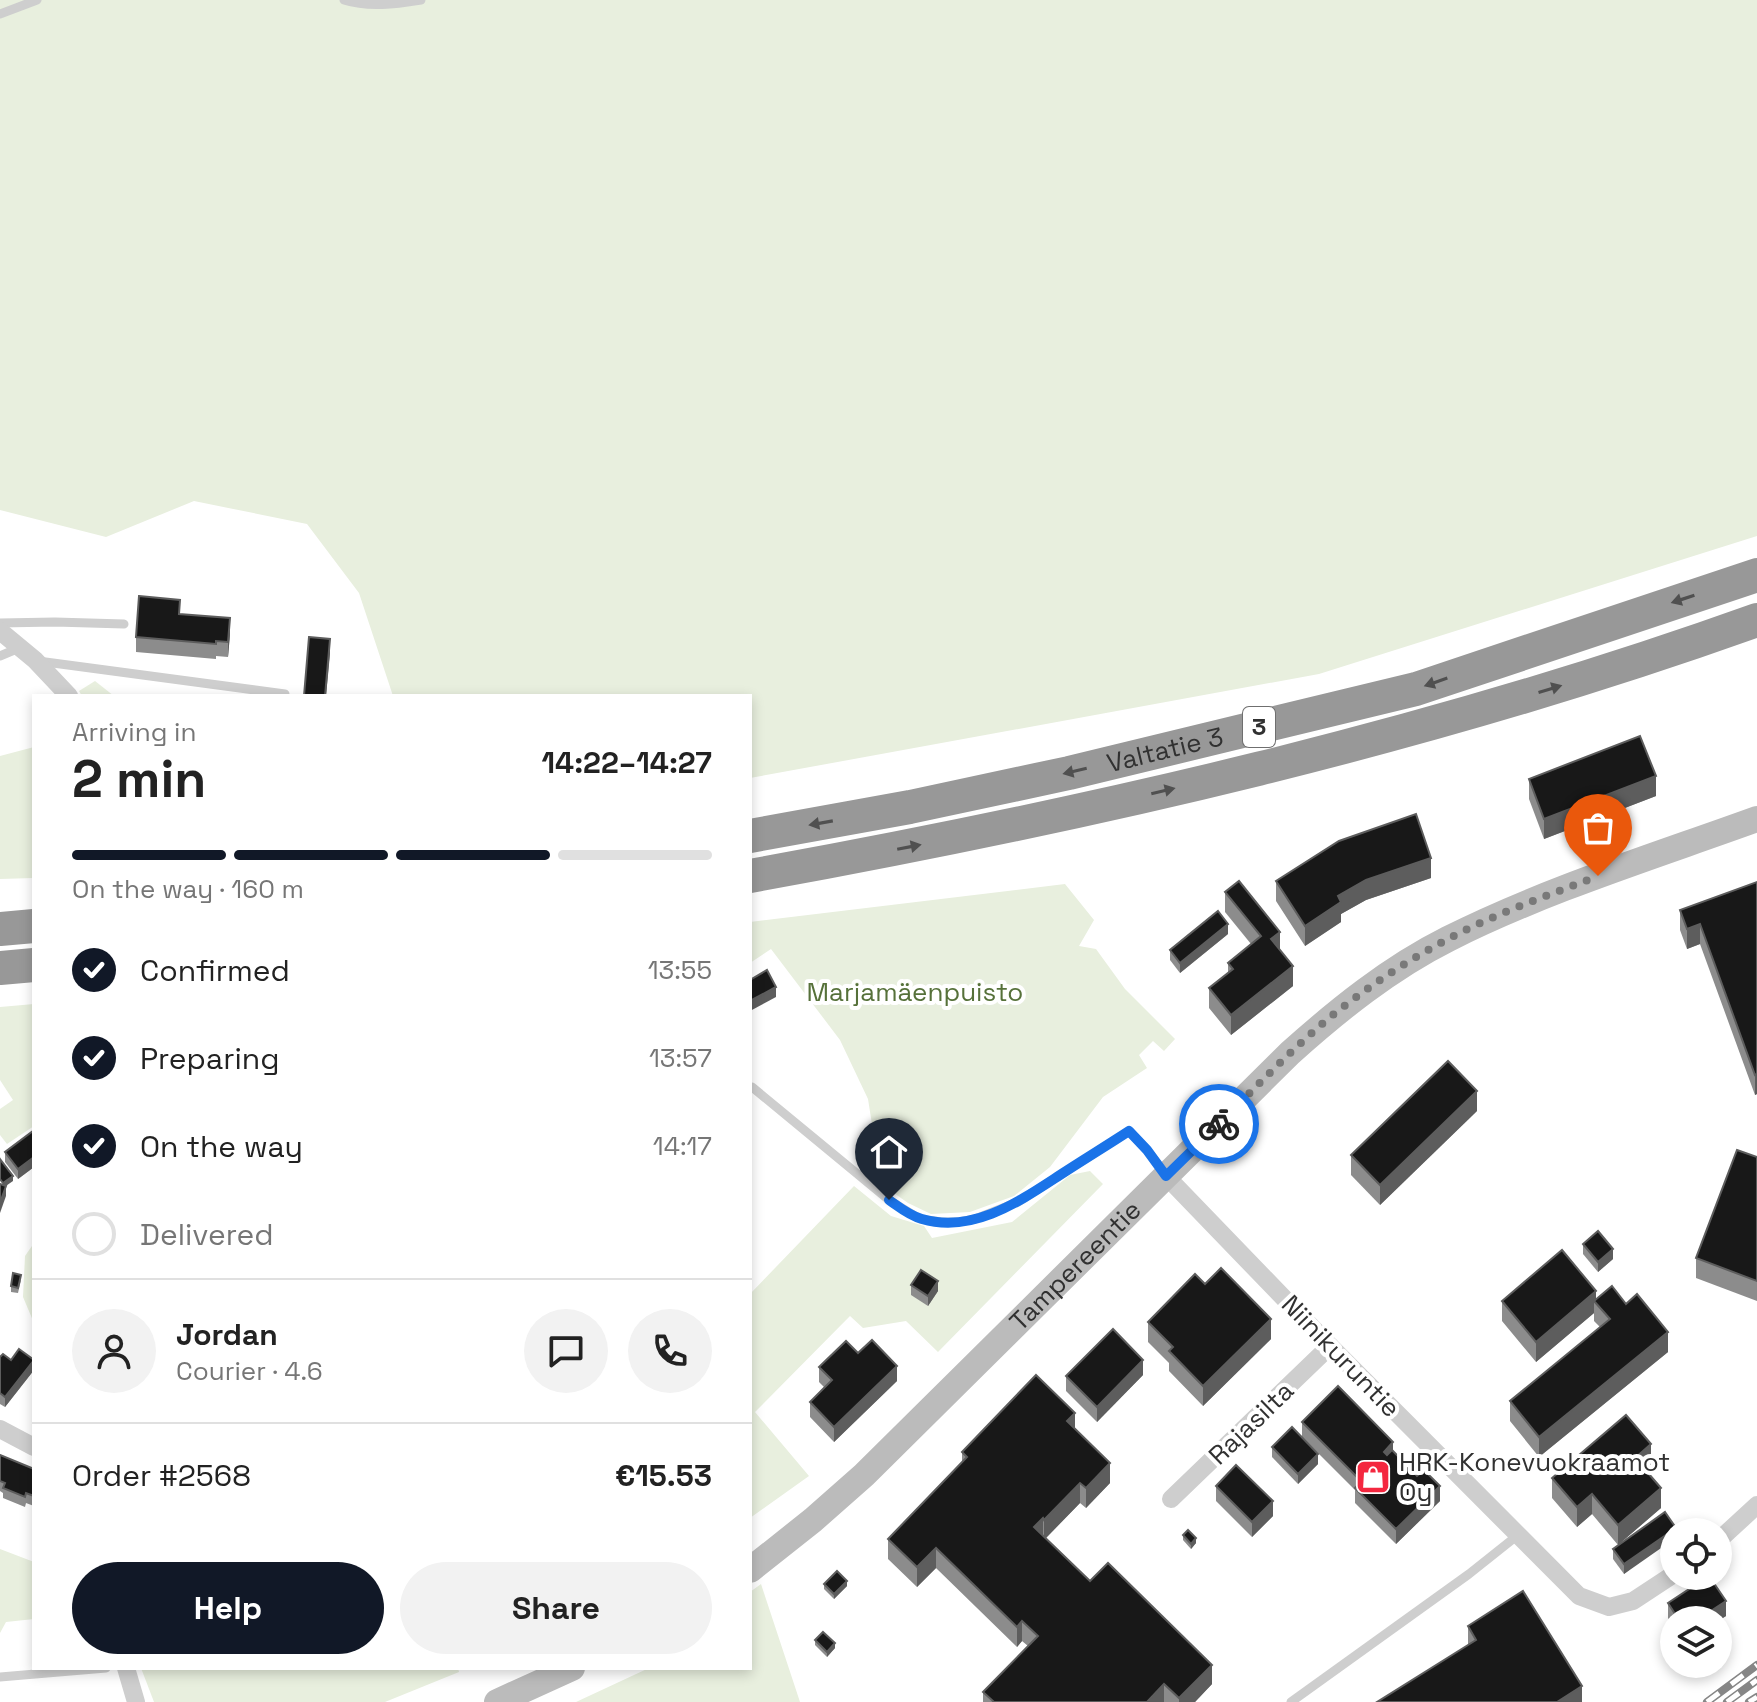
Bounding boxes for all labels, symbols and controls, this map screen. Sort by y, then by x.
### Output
one-way arrow [1671,594,1695,606]
one-way arrow [1424,676,1448,688]
one-way arrow [1538,682,1562,695]
road number: 3 [1243,707,1275,747]
text: Arriving in [72,715,196,749]
street label: Valtatie 3 [1103,719,1227,780]
text: 14:22–14:27 [542,743,712,782]
text: 2 min [72,746,206,812]
one-way arrow [1063,766,1088,778]
one-way arrow [1151,784,1176,797]
pin [1564,794,1632,876]
icon: bag [1576,806,1620,850]
one-way arrow [808,817,833,829]
one-way arrow [897,840,922,852]
text: On the way · 160 m [72,872,304,906]
icon: check [72,948,116,992]
text: Confirmed [140,951,290,990]
text: 13:55 [648,953,712,987]
park label: Marjamäenpuisto [807,975,1023,1009]
icon: check [72,1036,116,1080]
text: Preparing [140,1039,279,1078]
text: 13:57 [649,1041,712,1075]
courier [1179,1084,1259,1164]
icon: bike [1197,1102,1241,1146]
pin [855,1118,923,1200]
icon: check [72,1124,116,1168]
text: On the way [140,1127,303,1166]
text: 14:17 [653,1129,712,1163]
icon: home [867,1130,911,1174]
street label: Tampereentie [1002,1193,1148,1338]
text: Delivered [140,1215,274,1254]
street label: Niinikuruntie [1274,1288,1408,1424]
button: person [72,1309,156,1393]
button: chat [524,1309,608,1393]
button: phone [628,1309,712,1393]
text: Jordan [176,1315,278,1354]
text: Courier · 4.6 [176,1354,323,1388]
street label: Rajasilta [1201,1374,1301,1472]
place label: HRK-Konevuokraamot Oy [1399,1445,1670,1509]
text: Order #2568 [72,1456,251,1495]
text: €15.53 [615,1456,712,1495]
shop icon: HRK-Konevuokraamot Oy [1354,1458,1392,1496]
map controls [1660,1518,1732,1678]
button: locate [1660,1518,1732,1590]
button: Help [72,1562,384,1654]
button: Share [400,1562,712,1654]
button: layers [1660,1606,1732,1678]

